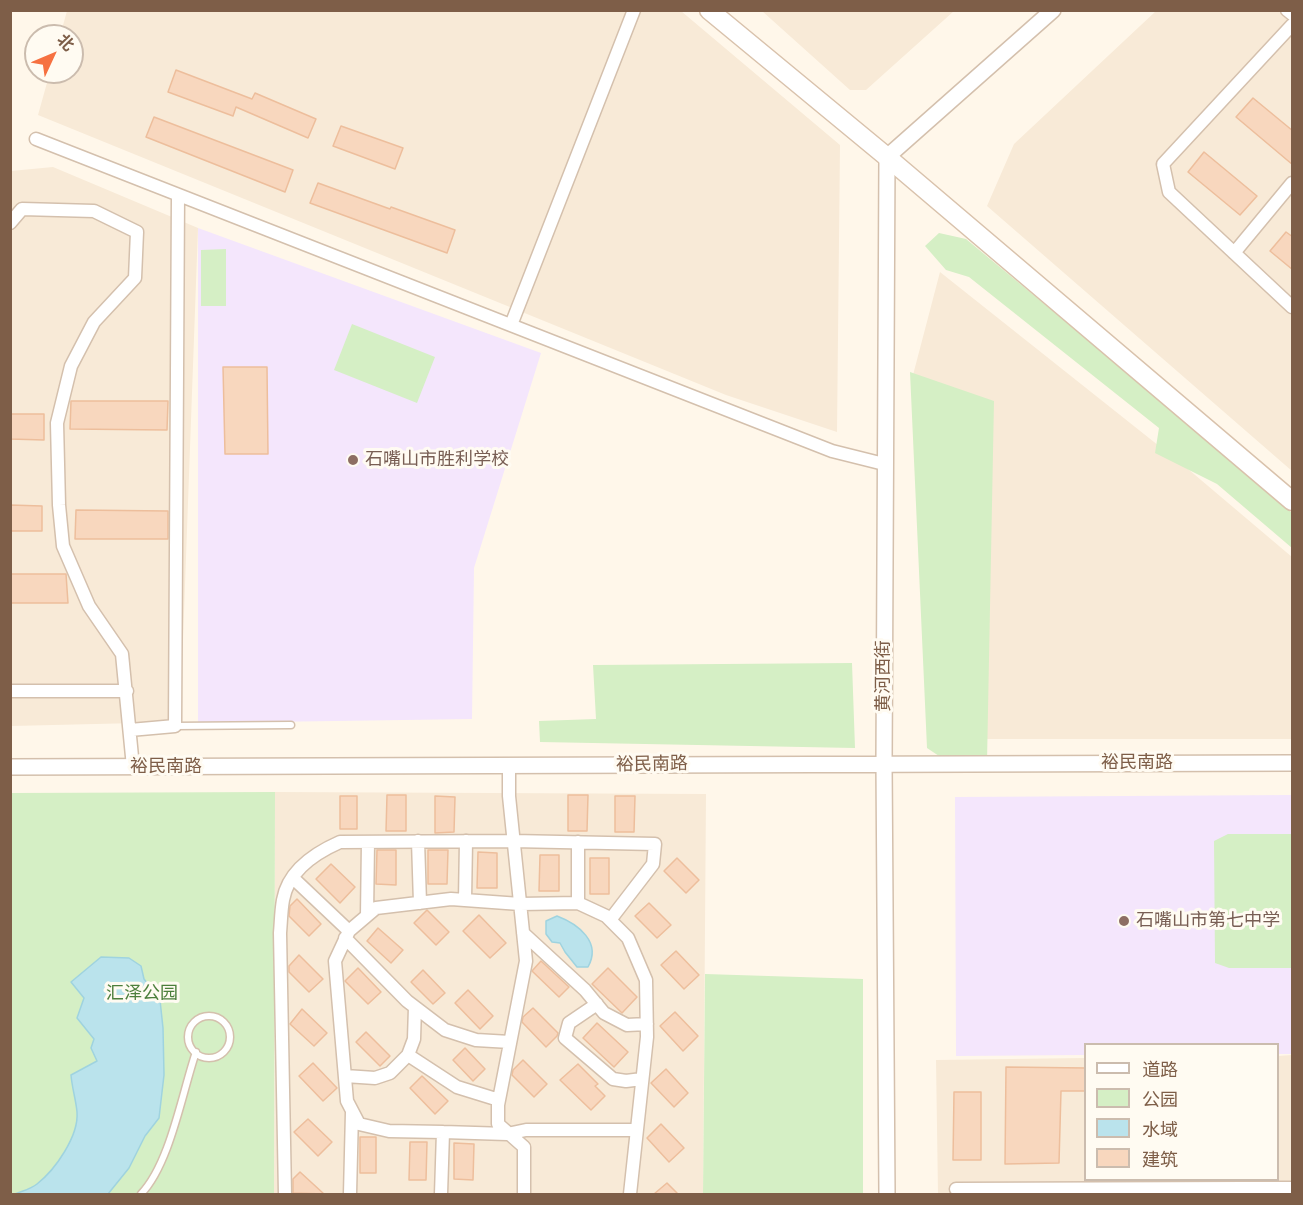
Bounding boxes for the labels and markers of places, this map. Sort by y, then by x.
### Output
place label: 石嘴山市胜利学校 [365,449,509,471]
marker: 石嘴山市胜利学校 [346,453,360,467]
place label: 石嘴山市第七中学 [1136,910,1280,932]
marker: 石嘴山市第七中学 [1117,914,1131,928]

